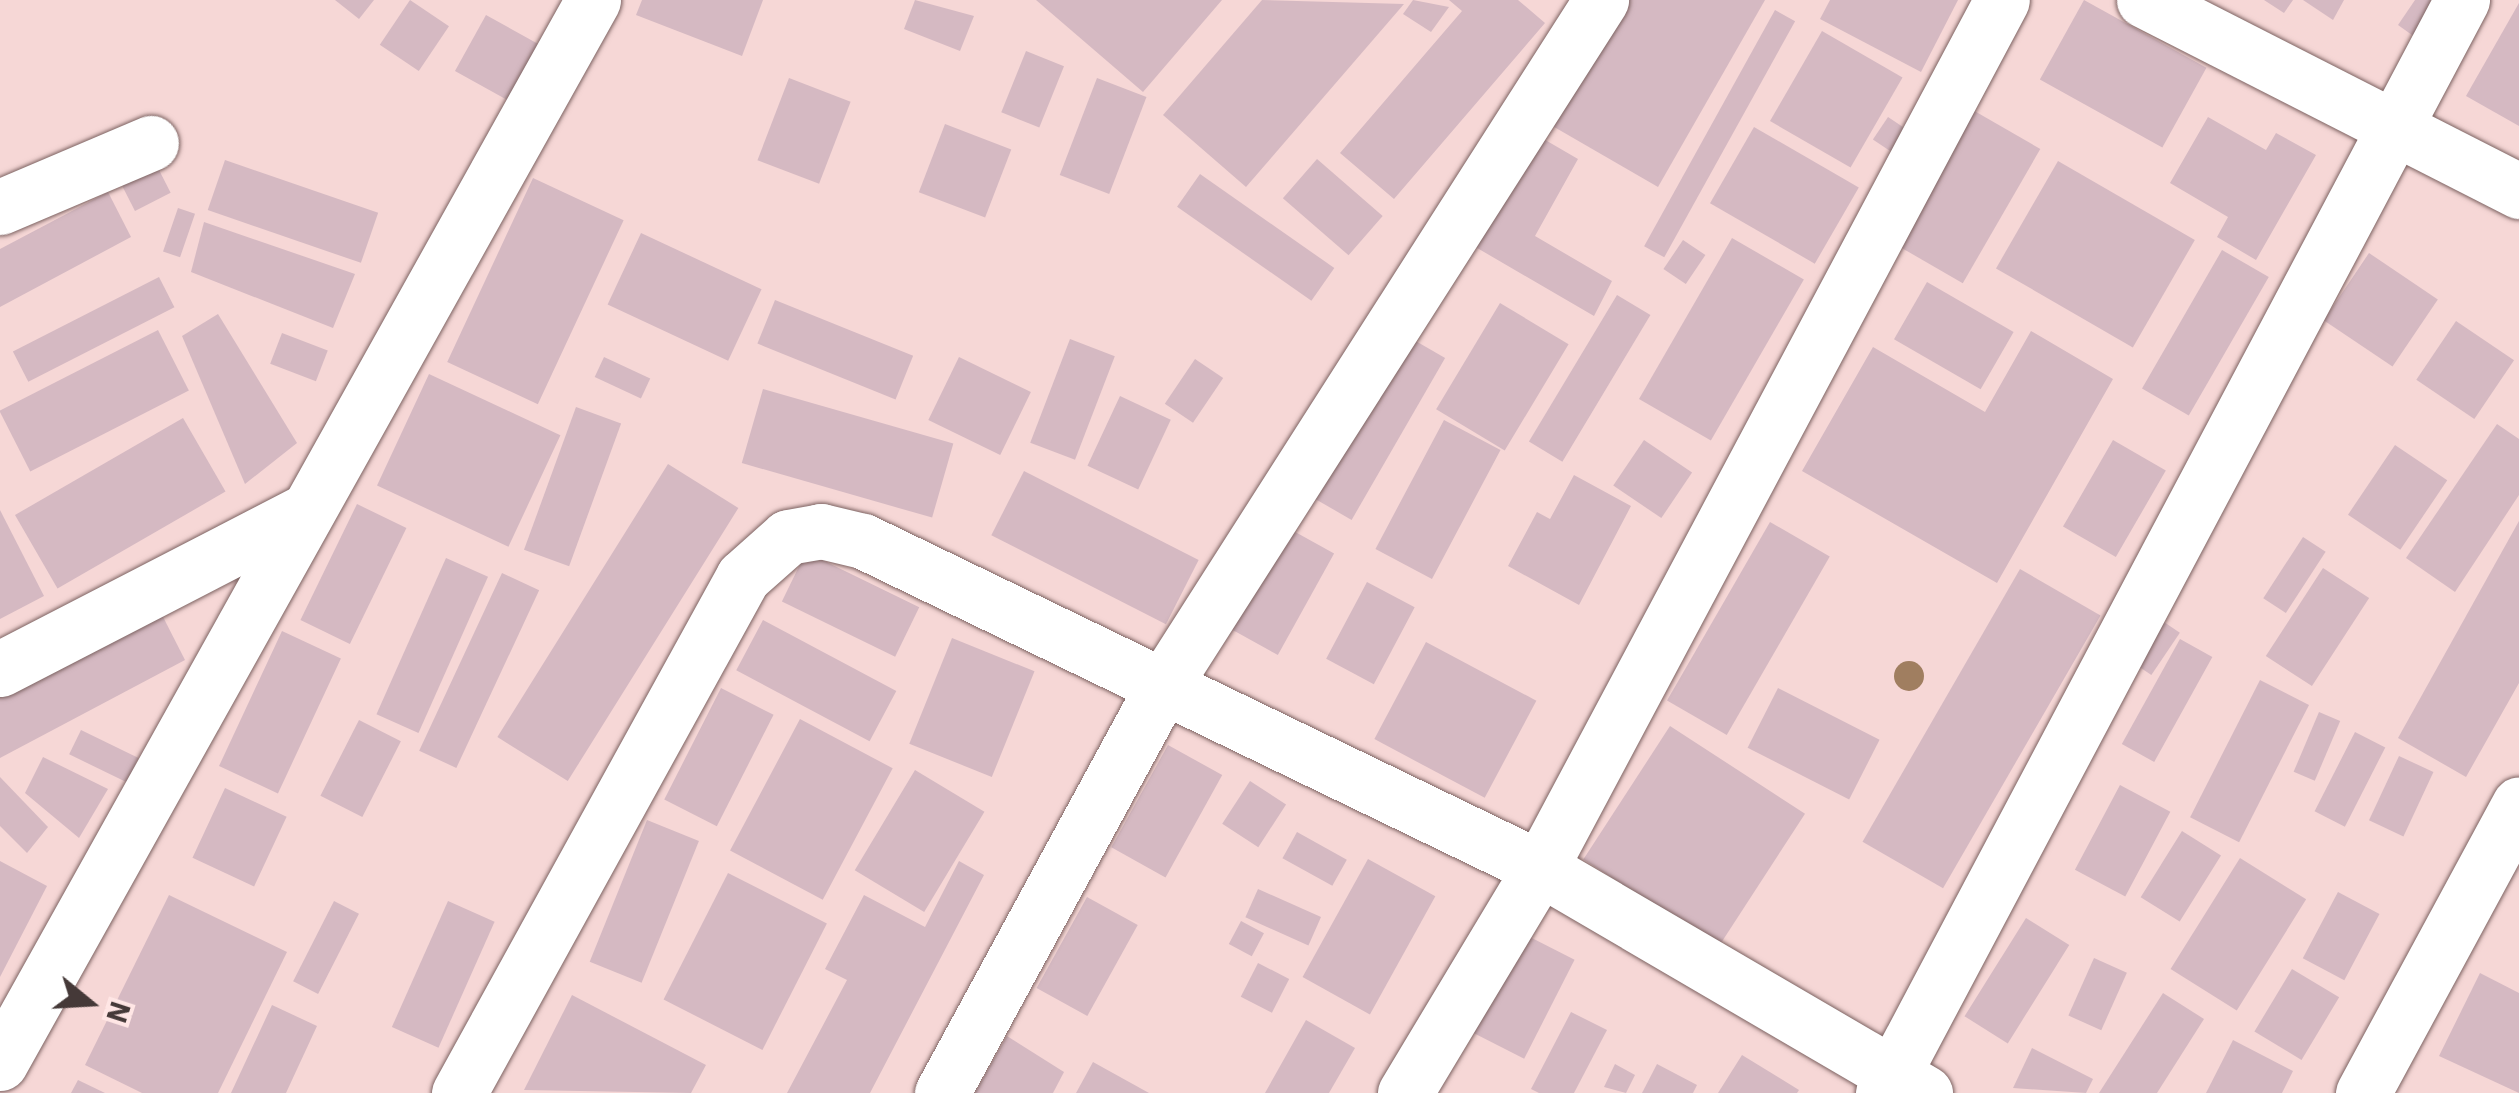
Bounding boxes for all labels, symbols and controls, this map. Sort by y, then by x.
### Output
north arrow [40,953,140,1053]
text: N [98,997,140,1028]

